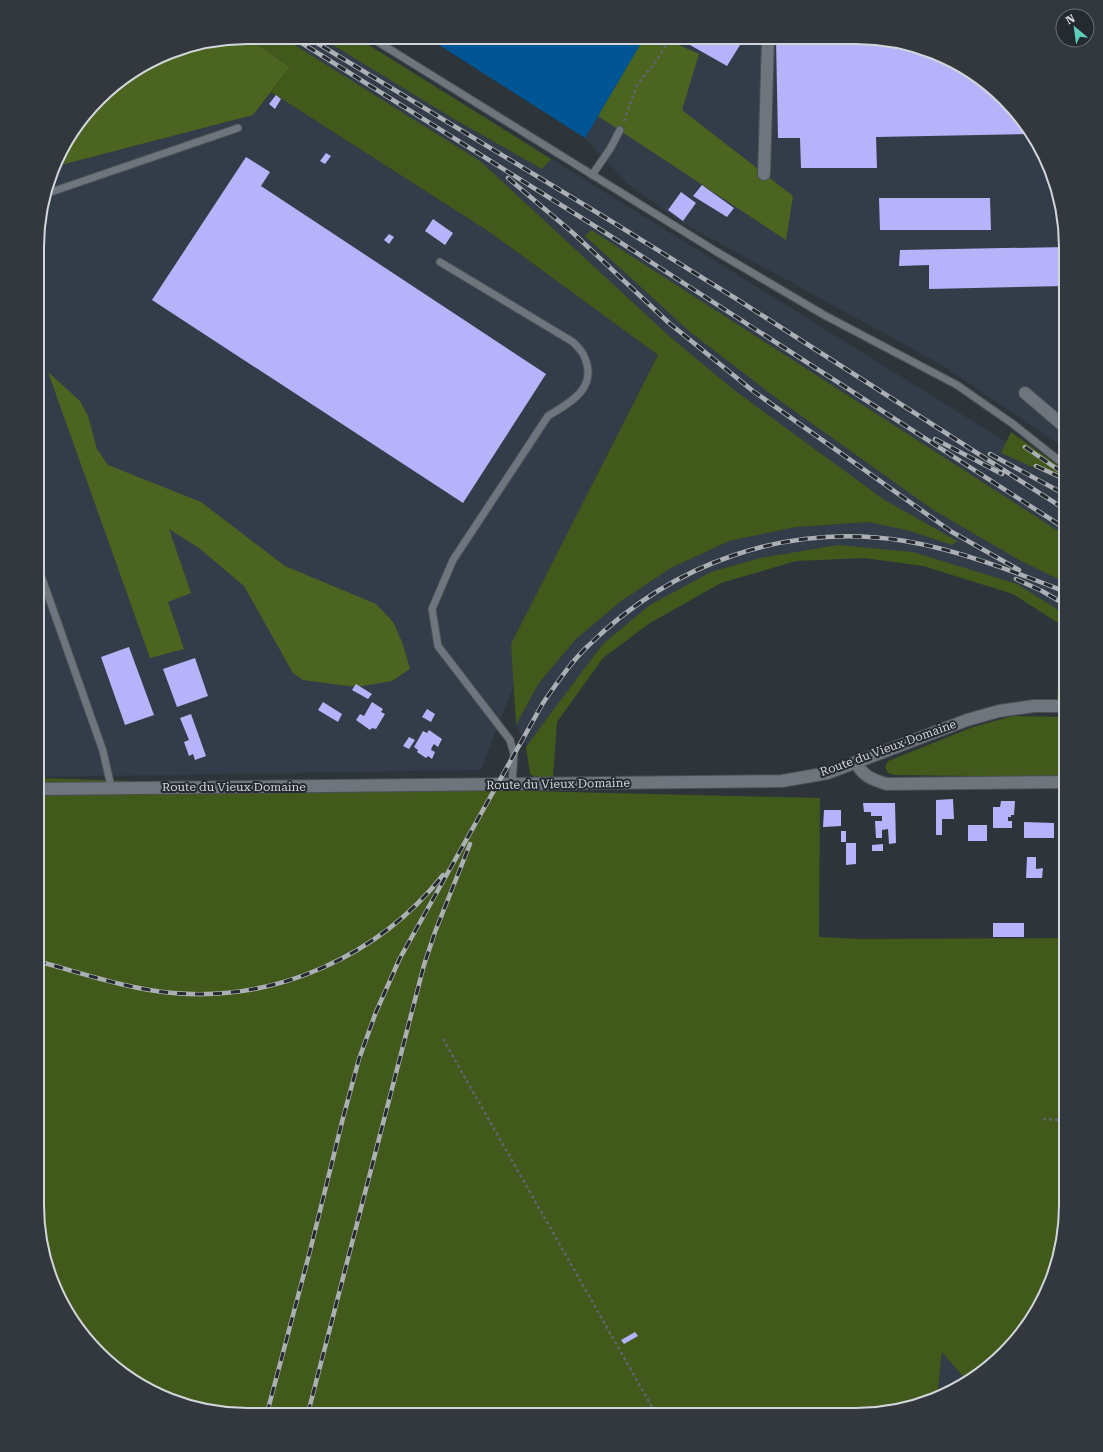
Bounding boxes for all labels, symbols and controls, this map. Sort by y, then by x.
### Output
north arrow [1055,8,1095,48]
text: N [1064,12,1078,27]
street label: Route du Vieux Domaine [818,717,958,779]
street label: Route du Vieux Domaine [486,776,630,792]
street label: Route du Vieux Domaine [162,780,306,794]

